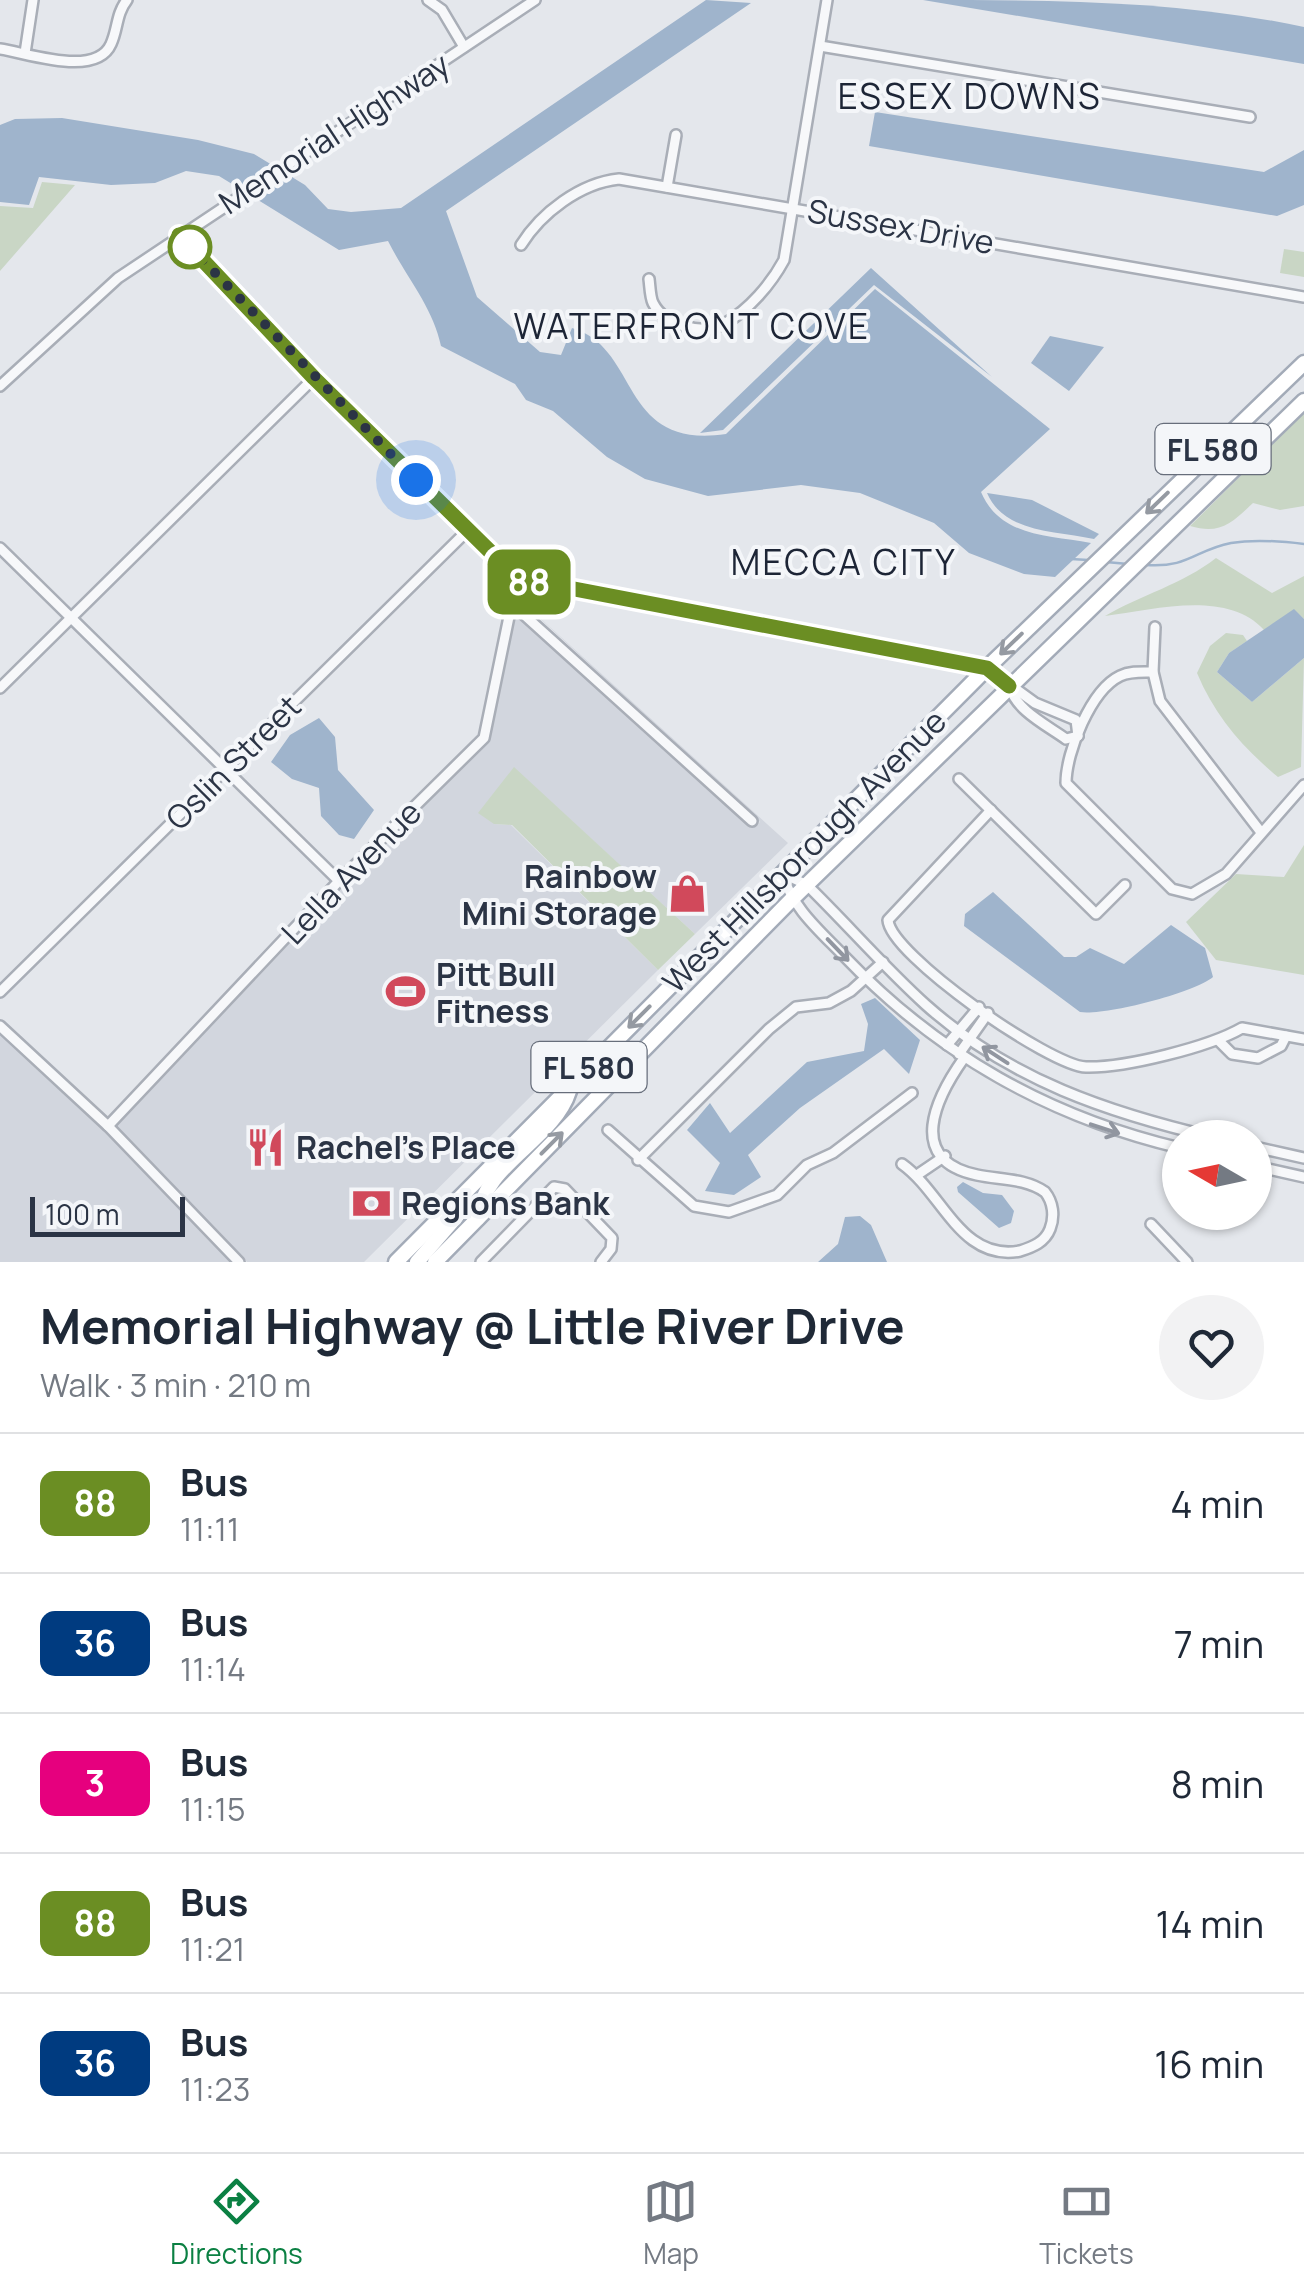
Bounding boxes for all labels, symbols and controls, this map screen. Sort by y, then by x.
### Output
street label: Memorial Highway [210,42,458,224]
district label: ESSEX DOWNS [838,72,1102,120]
street label: Sussex Drive [804,188,998,264]
unlabelled marker [169,226,211,268]
district label: WATERFRONT COVE [514,302,870,350]
road number: FL 580 [1156,424,1270,474]
your location [391,455,441,505]
one-way arrow [1146,491,1170,515]
district label: MECCA CITY [731,538,957,586]
line badge: 88 [484,550,574,614]
text: 88 [508,558,550,606]
one-way arrow [1000,632,1024,656]
street label: Oslin Street [156,685,310,839]
street label: West Hillsborough Avenue [652,699,956,1003]
street label: Lella Avenue [271,791,431,953]
place label: Rainbow Mini Storage [462,854,657,935]
shop icon: Rainbow Mini Storage [666,873,708,915]
one-way arrow [826,937,850,961]
place label: Pitt Bull Fitness [436,952,556,1033]
sports icon: Pitt Bull Fitness [385,971,427,1013]
one-way arrow [628,1004,652,1028]
road number: FL 580 [532,1042,646,1092]
one-way arrow [981,1045,1009,1066]
north arrow [1162,1120,1272,1230]
map controls [1162,1120,1272,1230]
one-way arrow [1089,1121,1121,1139]
place label: Rachel's Place [296,1125,516,1169]
restaurant icon: Rachel's Place [245,1126,287,1168]
one-way arrow [540,1131,564,1155]
place label: Regions Bank [401,1181,610,1225]
bank icon: Regions Bank [350,1182,392,1224]
scale bar [30,1192,185,1236]
text: 100 m [45,1195,119,1233]
text: Memorial Highway @ Little River Drive [40,1293,905,1358]
button: heart [1159,1295,1264,1400]
text: Walk · 3 min · 210 m [40,1363,311,1407]
text: Bus [180,1455,248,1507]
text: 4 min [1170,1477,1264,1529]
text: 88 [74,1479,116,1527]
text: 11:11 [180,1507,240,1551]
text: Bus [180,1595,248,1647]
text: 7 min [1174,1617,1264,1669]
text: 36 [74,1619,116,1667]
text: 11:14 [180,1647,246,1691]
text: Bus [180,1735,248,1787]
text: 8 min [1171,1757,1264,1809]
text: 3 [85,1759,105,1807]
text: 11:15 [180,1787,246,1831]
text: Bus [180,1875,248,1927]
text: 14 min [1156,1897,1264,1949]
text: 88 [74,1899,116,1947]
text: 11:21 [180,1927,245,1971]
text: Bus [180,2015,248,2067]
text: 16 min [1154,2037,1264,2089]
text: 36 [74,2039,116,2087]
text: 11:23 [180,2067,250,2111]
tab: Directions [170,2174,303,2272]
tab: Map [643,2174,699,2272]
tab: Tickets [1039,2174,1134,2272]

